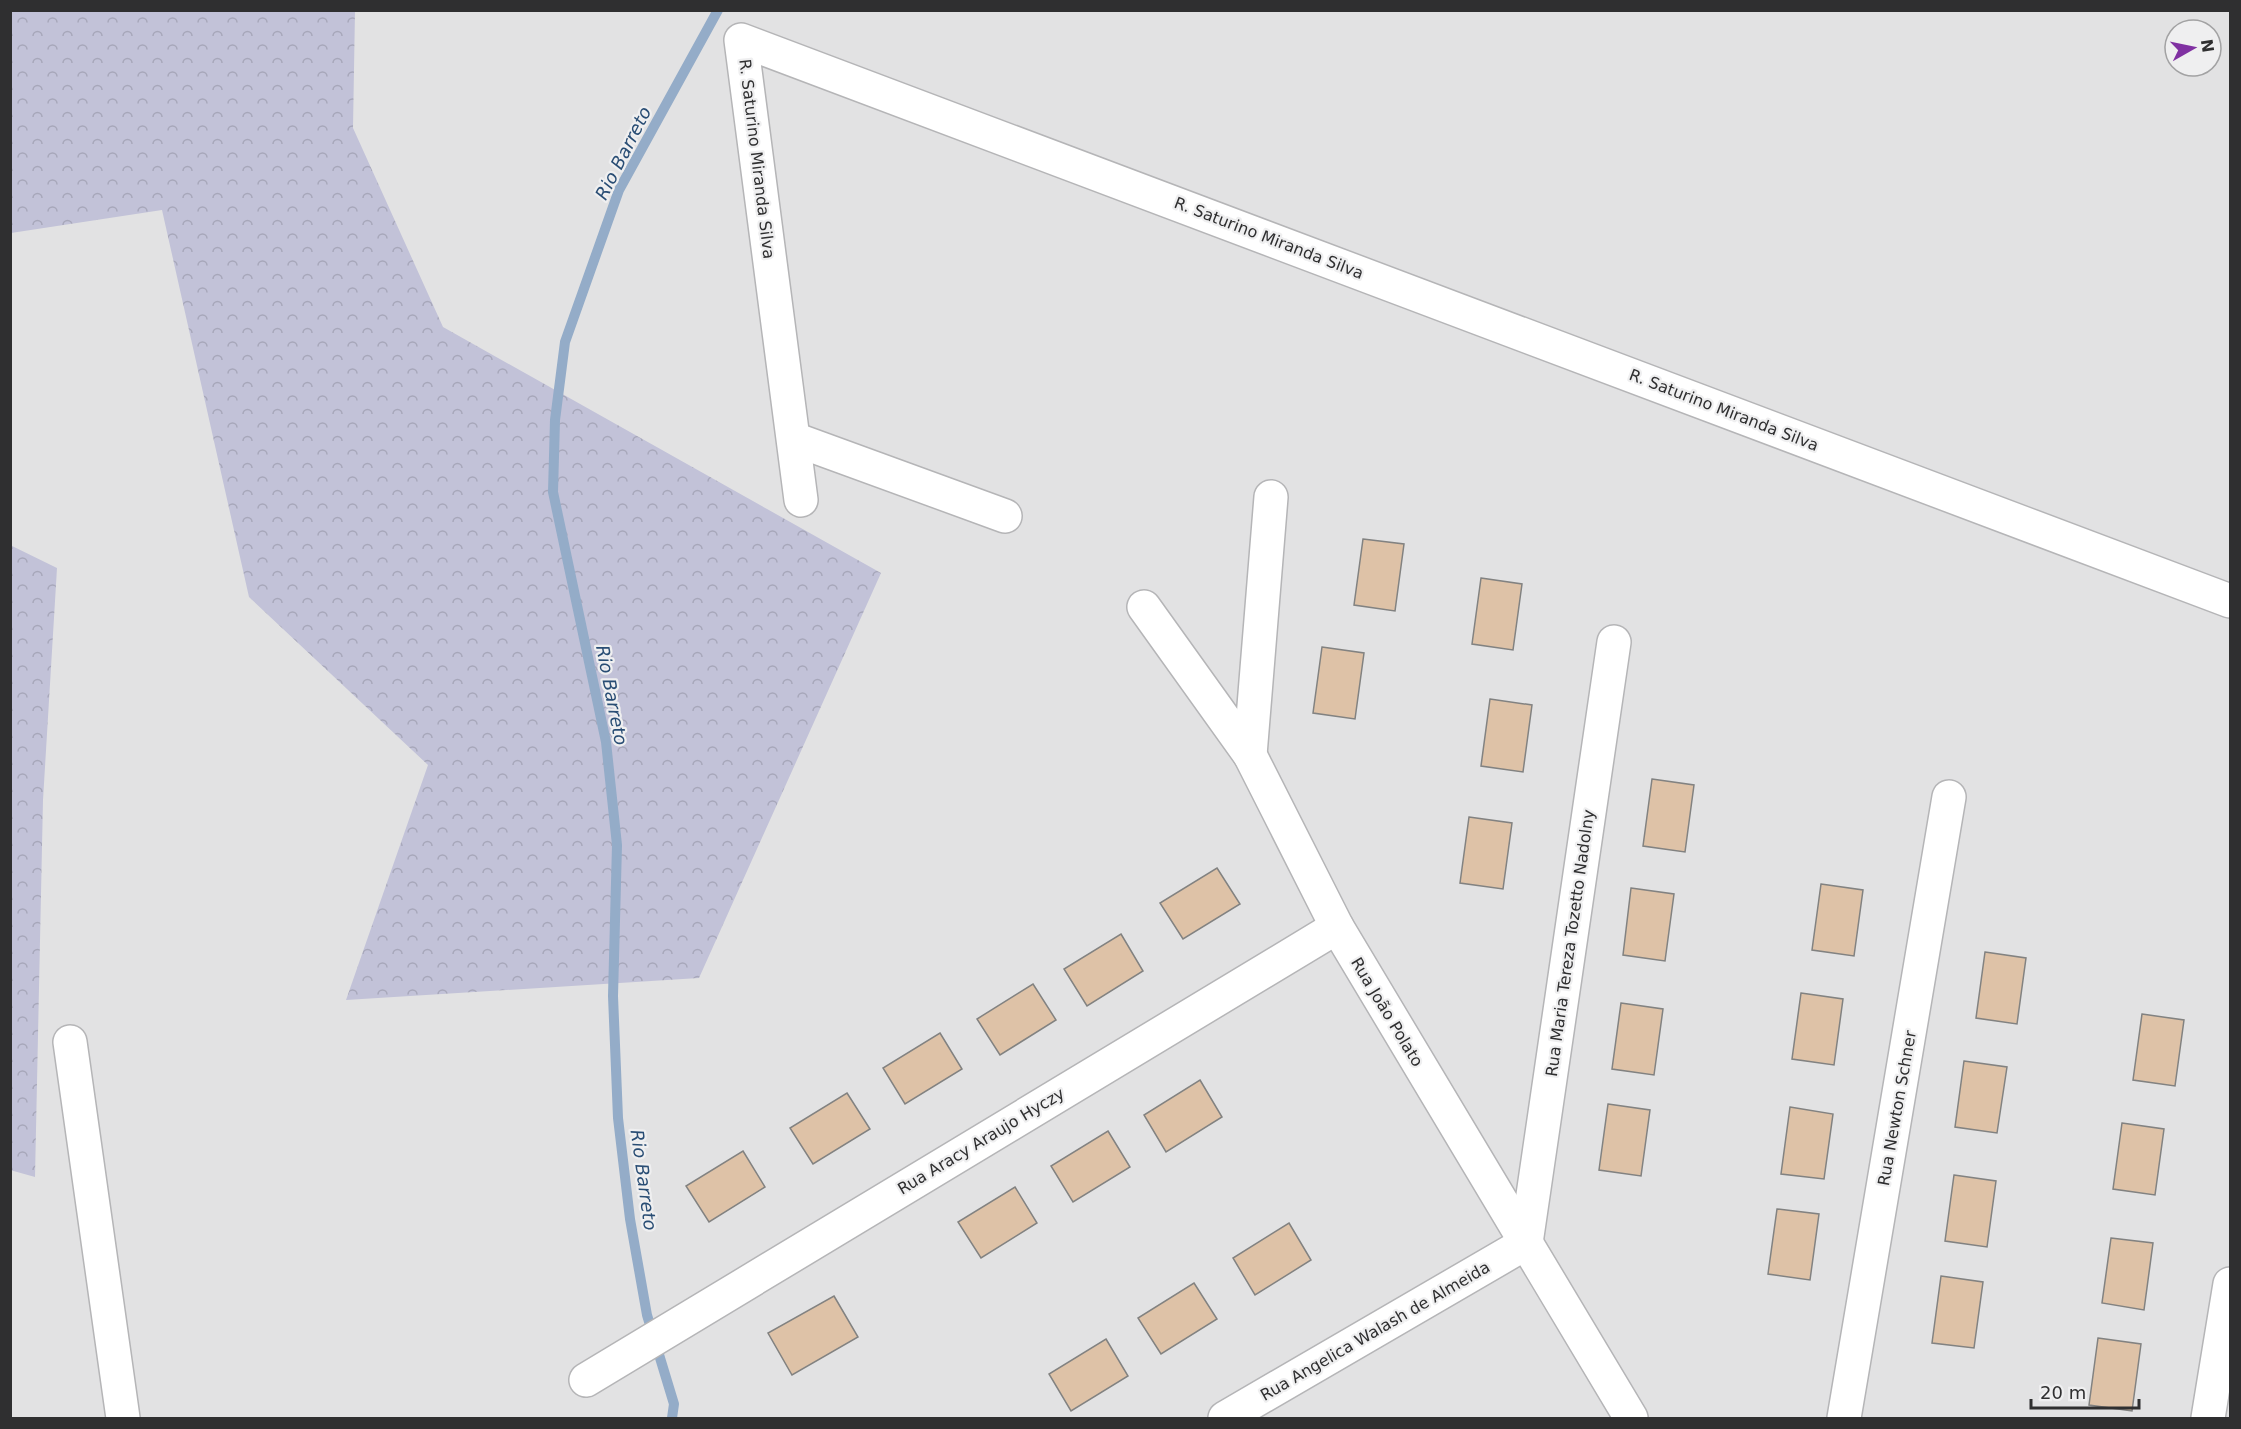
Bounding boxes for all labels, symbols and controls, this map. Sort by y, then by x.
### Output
north arrow [2163,18,2223,78]
text: N [2197,38,2218,54]
street label: R. Saturino Miranda Silva [735,58,779,260]
water label: Rio Barreto [591,103,655,203]
street label: R. Saturino Miranda Silva [1172,193,1366,283]
street label: R. Saturino Miranda Silva [1627,365,1821,455]
water label: Rio Barreto [592,643,632,747]
street label: Rua Maria Tereza Tozetto Nadolny [1542,808,1598,1078]
street label: Rua João Polato [1347,954,1427,1070]
street label: Rua Newton Schner [1874,1028,1920,1187]
street label: Rua Aracy Araujo Hyczy [894,1084,1068,1198]
water label: Rio Barreto [627,1128,661,1232]
street label: Rua Angelica Walash de Almeida [1257,1257,1493,1405]
scale bar [2031,1372,2139,1410]
text: 20 m [2040,1382,2086,1403]

